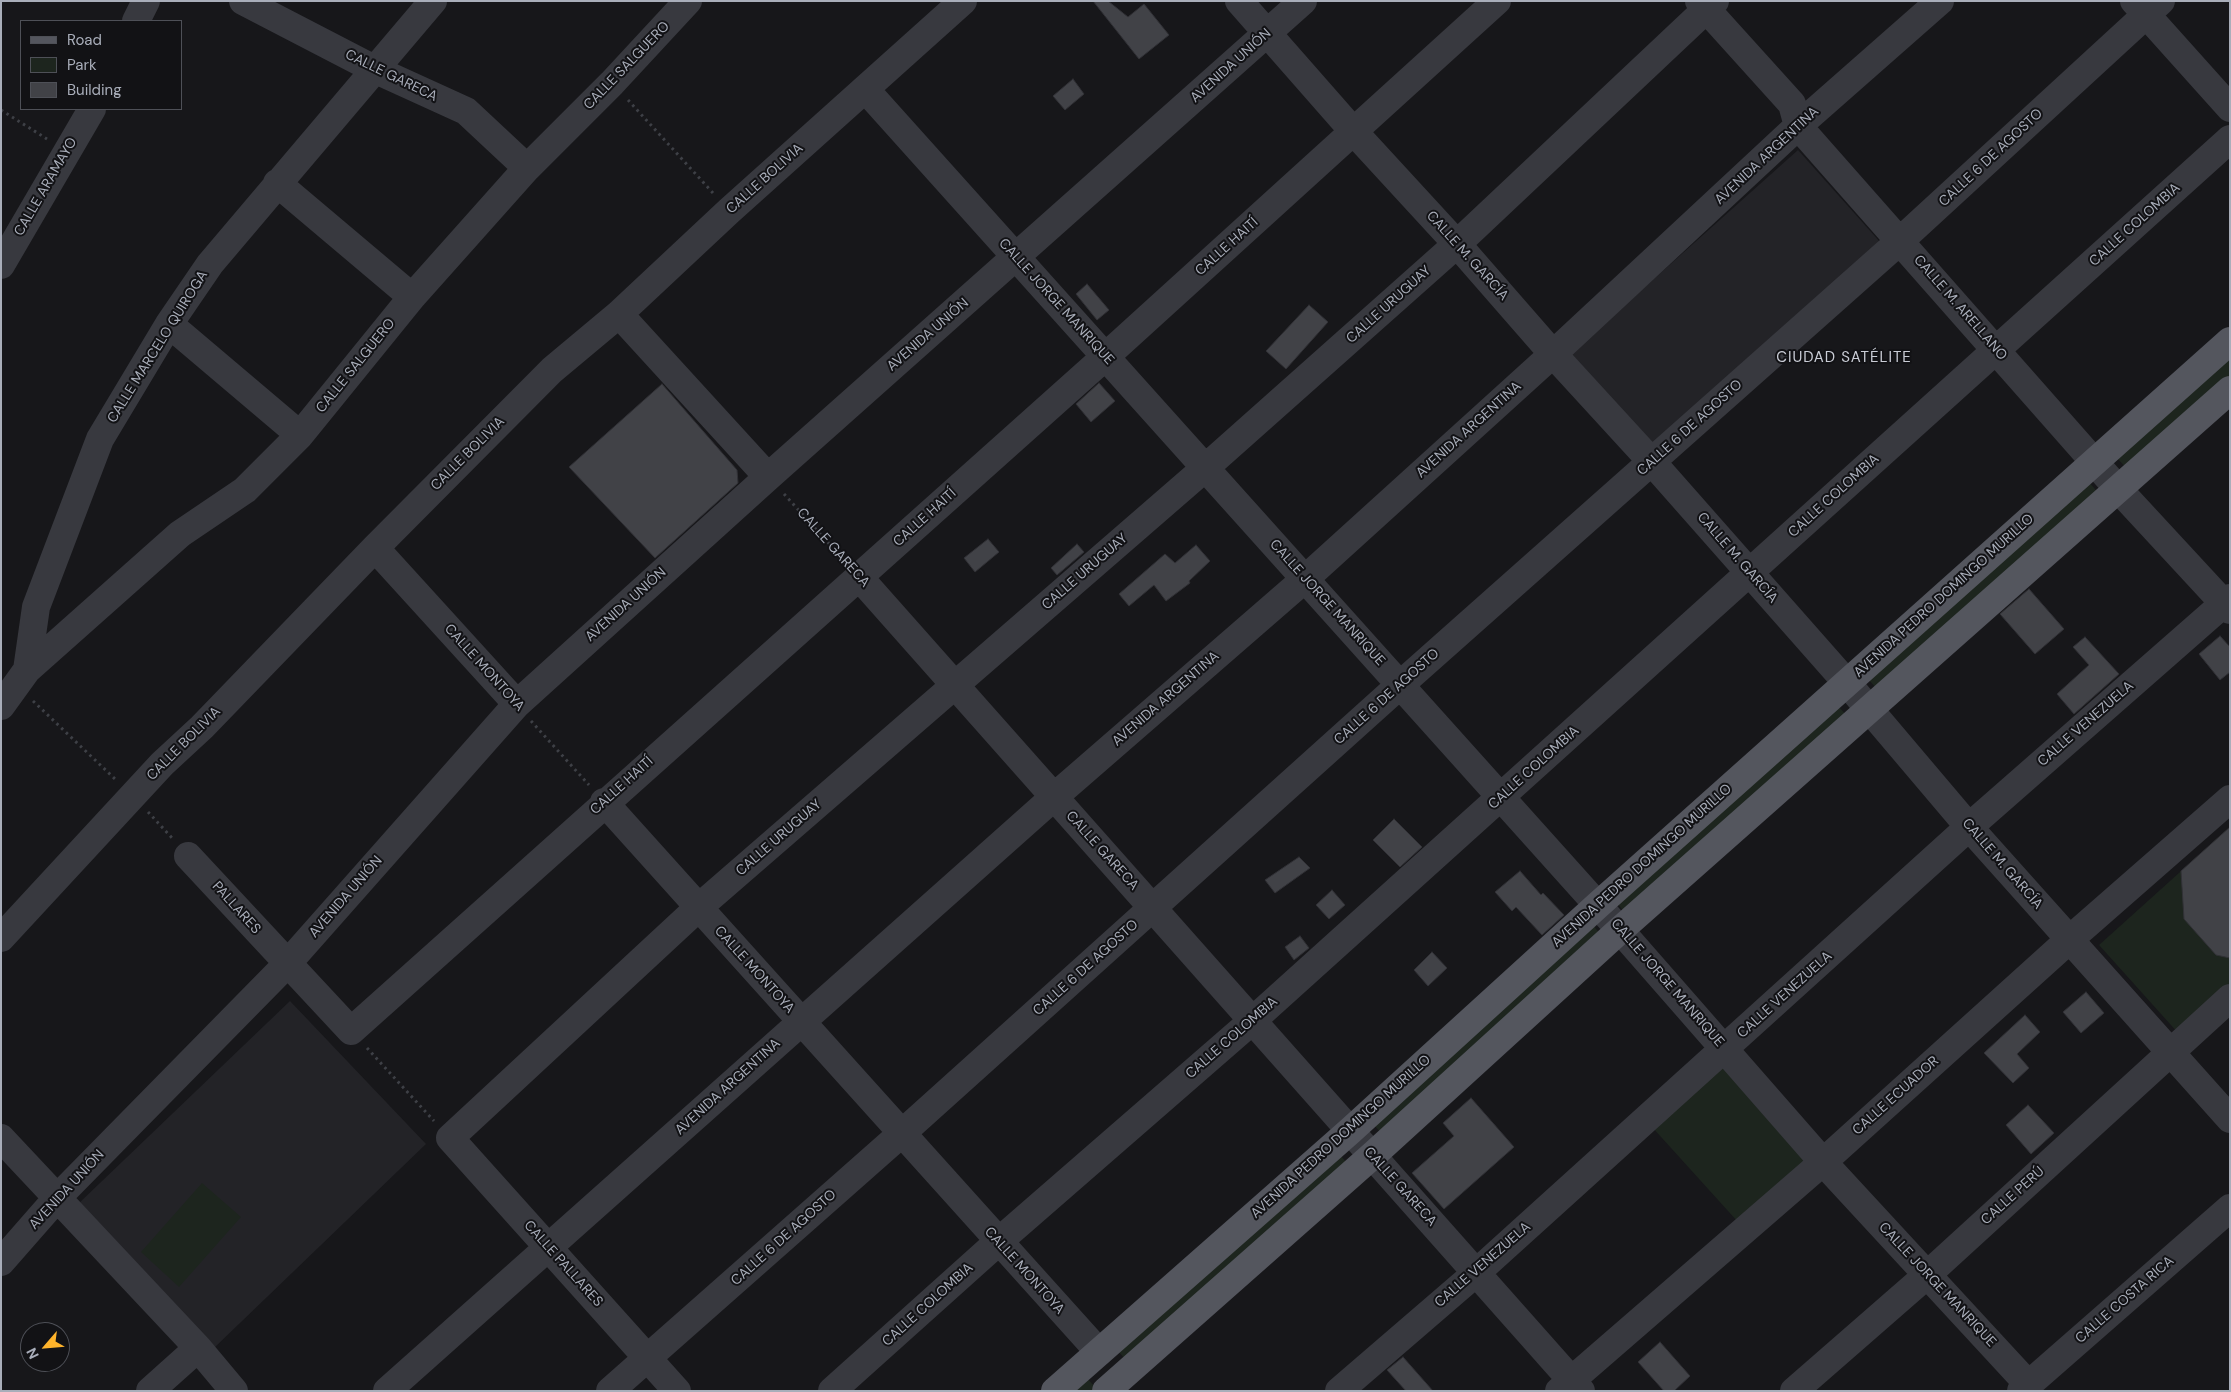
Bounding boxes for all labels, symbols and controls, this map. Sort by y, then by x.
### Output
street label: CALLE SALGUERO [581,18,673,114]
legend [20,20,182,110]
street label: AVENIDA UNIÓN [1187,25,1275,107]
text: Road [67,30,102,50]
street label: CALLE GARECA [342,46,440,106]
text: Park [67,55,97,75]
text: Building [67,80,122,100]
street label: AVENIDA ARGENTINA [1712,103,1822,209]
street label: CALLE 6 DE AGOSTO [1936,106,2046,210]
street label: CALLE ARAMAYO [11,135,81,239]
street label: CALLE BOLIVIA [723,140,807,218]
street label: CALLE COLOMBIA [2086,180,2184,270]
street label: CALLE M. GARCÍA [1422,208,1512,304]
street label: CALLE HAITÍ [1192,214,1262,280]
street label: CALLE JORGE MANRIQUE [995,235,1117,369]
street label: CALLE M. ARELLANO [1910,252,2010,364]
street label: CALLE URUGUAY [1343,263,1435,347]
street label: CALLE MARCELO QUIROGA [104,268,212,426]
street label: AVENIDA UNIÓN [884,295,972,375]
street label: CALLE SALGUERO [313,316,399,416]
district label: CIUDAD SATÉLITE [1774,349,1914,367]
street label: CALLE 6 DE AGOSTO [1634,376,1746,480]
street label: AVENIDA ARGENTINA [1413,378,1525,482]
street label: CALLE BOLIVIA [428,414,508,494]
street label: CALLE COLOMBIA [1785,451,1883,541]
street label: CALLE HAITÍ [890,485,960,551]
street label: CALLE GARECA [793,505,873,591]
street label: CALLE M. GARCÍA [1693,509,1781,607]
street label: AVENIDA PEDRO DOMINGO MURILLO [1851,511,2037,681]
street label: CALLE URUGUAY [1039,530,1131,614]
street label: CALLE JORGE MANRIQUE [1266,536,1388,670]
street label: AVENIDA UNIÓN [582,564,670,646]
street label: CALLE MONTOYA [440,621,528,715]
street label: CALLE 6 DE AGOSTO [1331,645,1443,749]
street label: AVENIDA ARGENTINA [1109,648,1223,750]
street label: CALLE VENEZUELA [2035,678,2137,770]
street label: CALLE BOLIVIA [144,704,224,784]
street label: CALLE COLOMBIA [1485,723,1583,813]
street label: CALLE HAITÍ [587,753,657,819]
street label: AVENIDA PEDRO DOMINGO MURILLO [1549,781,1735,951]
street label: CALLE URUGUAY [733,796,825,880]
street label: CALLE GARECA [1062,808,1142,894]
street label: CALLE M. GARCÍA [1958,815,2046,913]
street label: AVENIDA UNIÓN [306,853,386,941]
street label: PALLARES [208,878,264,938]
street label: CALLE 6 DE AGOSTO [1030,916,1142,1020]
street label: CALLE JORGE MANRIQUE [1607,916,1727,1050]
street label: CALLE MONTOYA [710,923,798,1017]
street label: CALLE VENEZUELA [1734,948,1836,1042]
street label: CALLE COLOMBIA [1183,993,1281,1083]
street label: AVENIDA ARGENTINA [672,1035,784,1139]
street label: AVENIDA PEDRO DOMINGO MURILLO [1248,1052,1434,1222]
street label: CALLE ECUADOR [1849,1053,1943,1139]
street label: CALLE GARECA [1360,1144,1440,1230]
street label: AVENIDA UNIÓN [26,1147,108,1233]
street label: CALLE PERÚ [1978,1163,2048,1229]
street label: CALLE 6 DE AGOSTO [728,1186,840,1290]
street label: CALLE PALLARES [520,1217,606,1311]
street label: CALLE VENEZUELA [1432,1219,1534,1311]
street label: CALLE JORGE MANRIQUE [1875,1219,1999,1351]
street label: CALLE MONTOYA [980,1224,1068,1318]
street label: CALLE COSTA RICA [2072,1253,2178,1347]
street label: CALLE COLOMBIA [879,1260,977,1350]
north arrow [20,1322,70,1372]
text: N [22,1345,43,1362]

